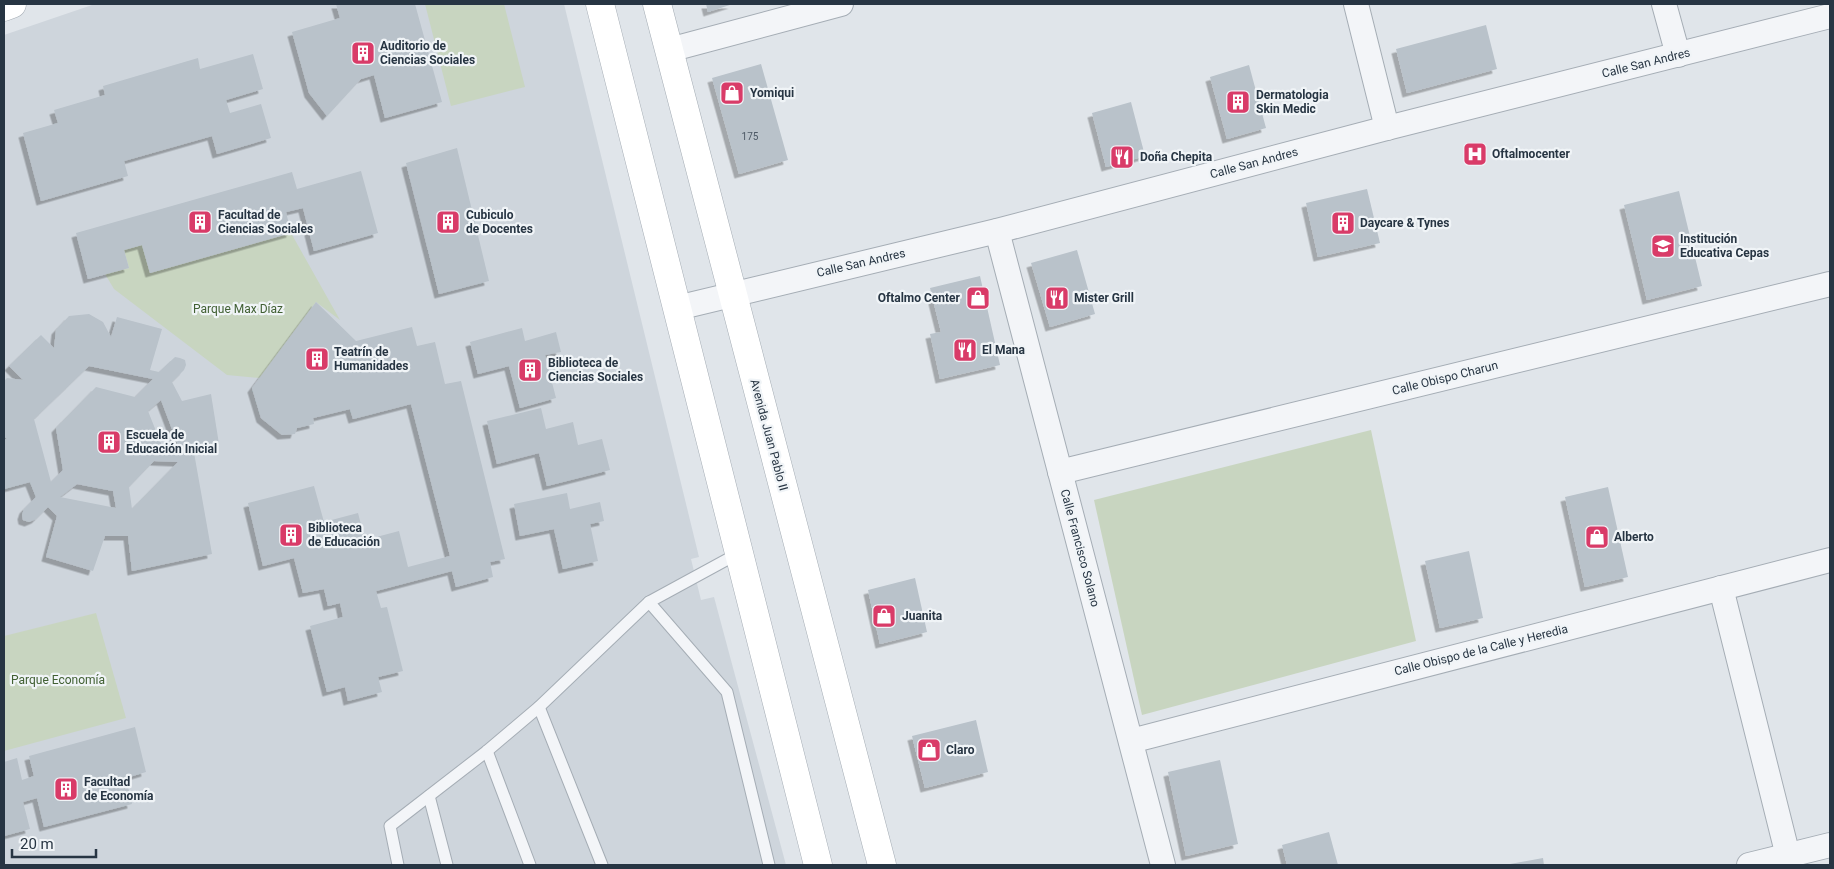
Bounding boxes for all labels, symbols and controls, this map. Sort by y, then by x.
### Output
place label: Auditorio de Ciencias Sociales [380,39,475,67]
building icon: Auditorio de Ciencias Sociales [350,40,376,66]
street label: Calle San Andres [1600,45,1692,81]
shop icon: Yomiqui [719,80,745,106]
place label: Yomiqui [750,86,794,100]
place label: Dermatologia Skin Medic [1256,88,1329,116]
building icon: Dermatologia Skin Medic [1225,89,1251,115]
house number: 175 [742,131,759,142]
hospital icon: Oftalmocenter [1462,141,1488,167]
restaurant icon: Doña Chepita [1109,144,1135,170]
street label: Calle San Andres [1208,145,1300,181]
place label: Oftalmocenter [1492,147,1570,161]
place label: Doña Chepita [1140,150,1213,164]
place label: Facultad de Ciencias Sociales [218,208,313,236]
place label: Cubiculo de Docentes [466,208,533,236]
building icon: Facultad de Ciencias Sociales [187,209,213,235]
building icon: Cubiculo de Docentes [435,209,461,235]
building icon: Daycare & Tynes [1330,210,1356,236]
place label: Daycare & Tynes [1360,216,1449,230]
place label: Institución Educativa Cepas [1680,232,1769,260]
school or university icon: Institución Educativa Cepas [1650,233,1676,259]
street label: Calle San Andres [815,246,907,280]
shop icon: Oftalmo Center [965,285,991,311]
restaurant icon: Mister Grill [1044,285,1070,311]
place label: Oftalmo Center [878,291,961,305]
place label: Mister Grill [1074,291,1134,305]
park label: Parque Max Díaz [193,302,283,316]
restaurant icon: El Mana [952,337,978,363]
place label: El Mana [982,343,1026,357]
place label: Teatrín de Humanidades [334,345,409,373]
building icon: Teatrín de Humanidades [304,346,330,372]
place label: Biblioteca de Ciencias Sociales [548,356,643,384]
building icon: Biblioteca de Ciencias Sociales [517,357,543,383]
street label: Calle Obispo Charun [1391,358,1499,398]
street label: Avenida Juan Pablo II [747,378,791,492]
place label: Escuela de Educación Inicial [126,428,217,456]
building icon: Escuela de Educación Inicial [96,429,122,455]
street label: Calle Francisco Solano [1058,488,1103,609]
place label: Biblioteca de Educación [308,521,380,549]
building icon: Biblioteca de Educación [278,522,304,548]
shop icon: Alberto [1584,524,1610,550]
place label: Alberto [1614,530,1654,544]
shop icon: Juanita [871,603,897,629]
place label: Juanita [902,609,943,623]
street label: Calle Obispo de la Calle y Heredia [1393,622,1569,678]
park label: Parque Economía [11,673,105,687]
shop icon: Claro [916,737,942,763]
place label: Claro [946,743,975,757]
place label: Facultad de Economía [84,775,154,803]
building icon: Facultad de Economía [53,776,79,802]
scale bar [12,826,96,858]
text: 20 m [20,835,54,853]

